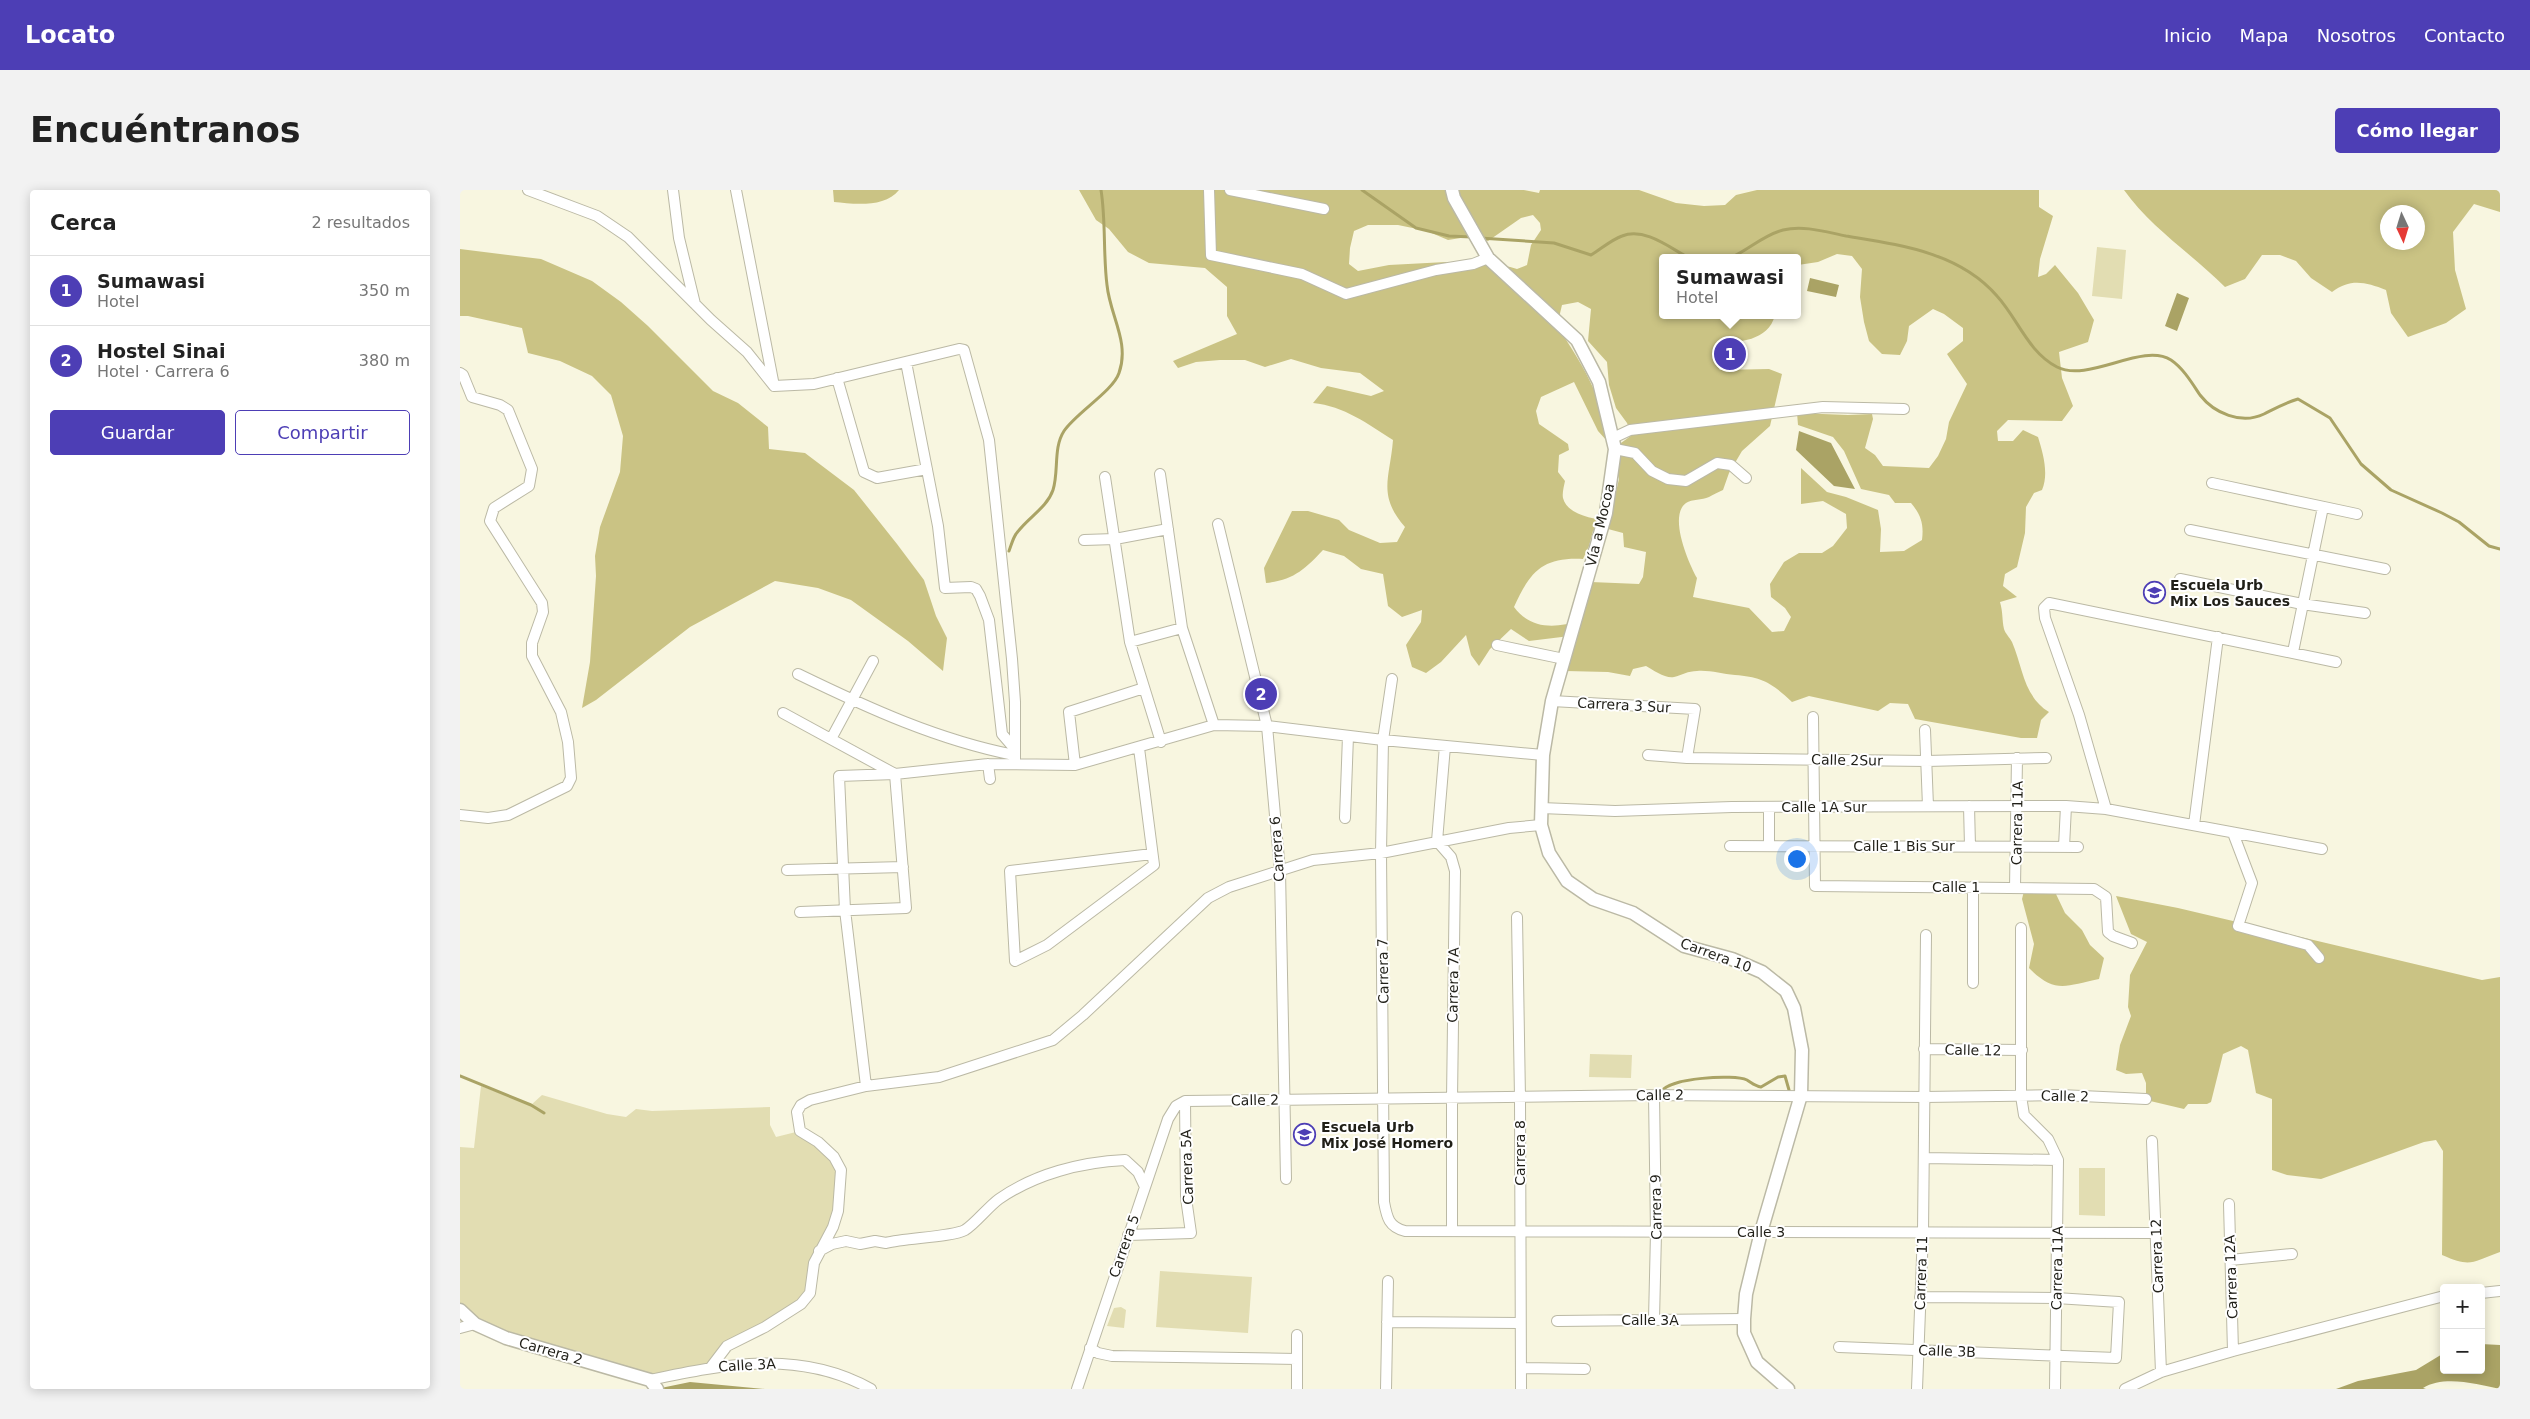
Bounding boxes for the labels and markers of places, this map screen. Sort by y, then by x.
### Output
pin: 1 [1714,335,1746,373]
place label: Escuela Urb Mix Los Sauces [2170,577,2290,609]
school or university icon: Escuela Urb Mix Los Sauces [2142,581,2166,605]
pin: 2 [1245,675,1277,713]
place label: Escuela Urb Mix José Homero [1321,1119,1453,1151]
school or university icon: Escuela Urb Mix José Homero [1293,1123,1317,1147]

